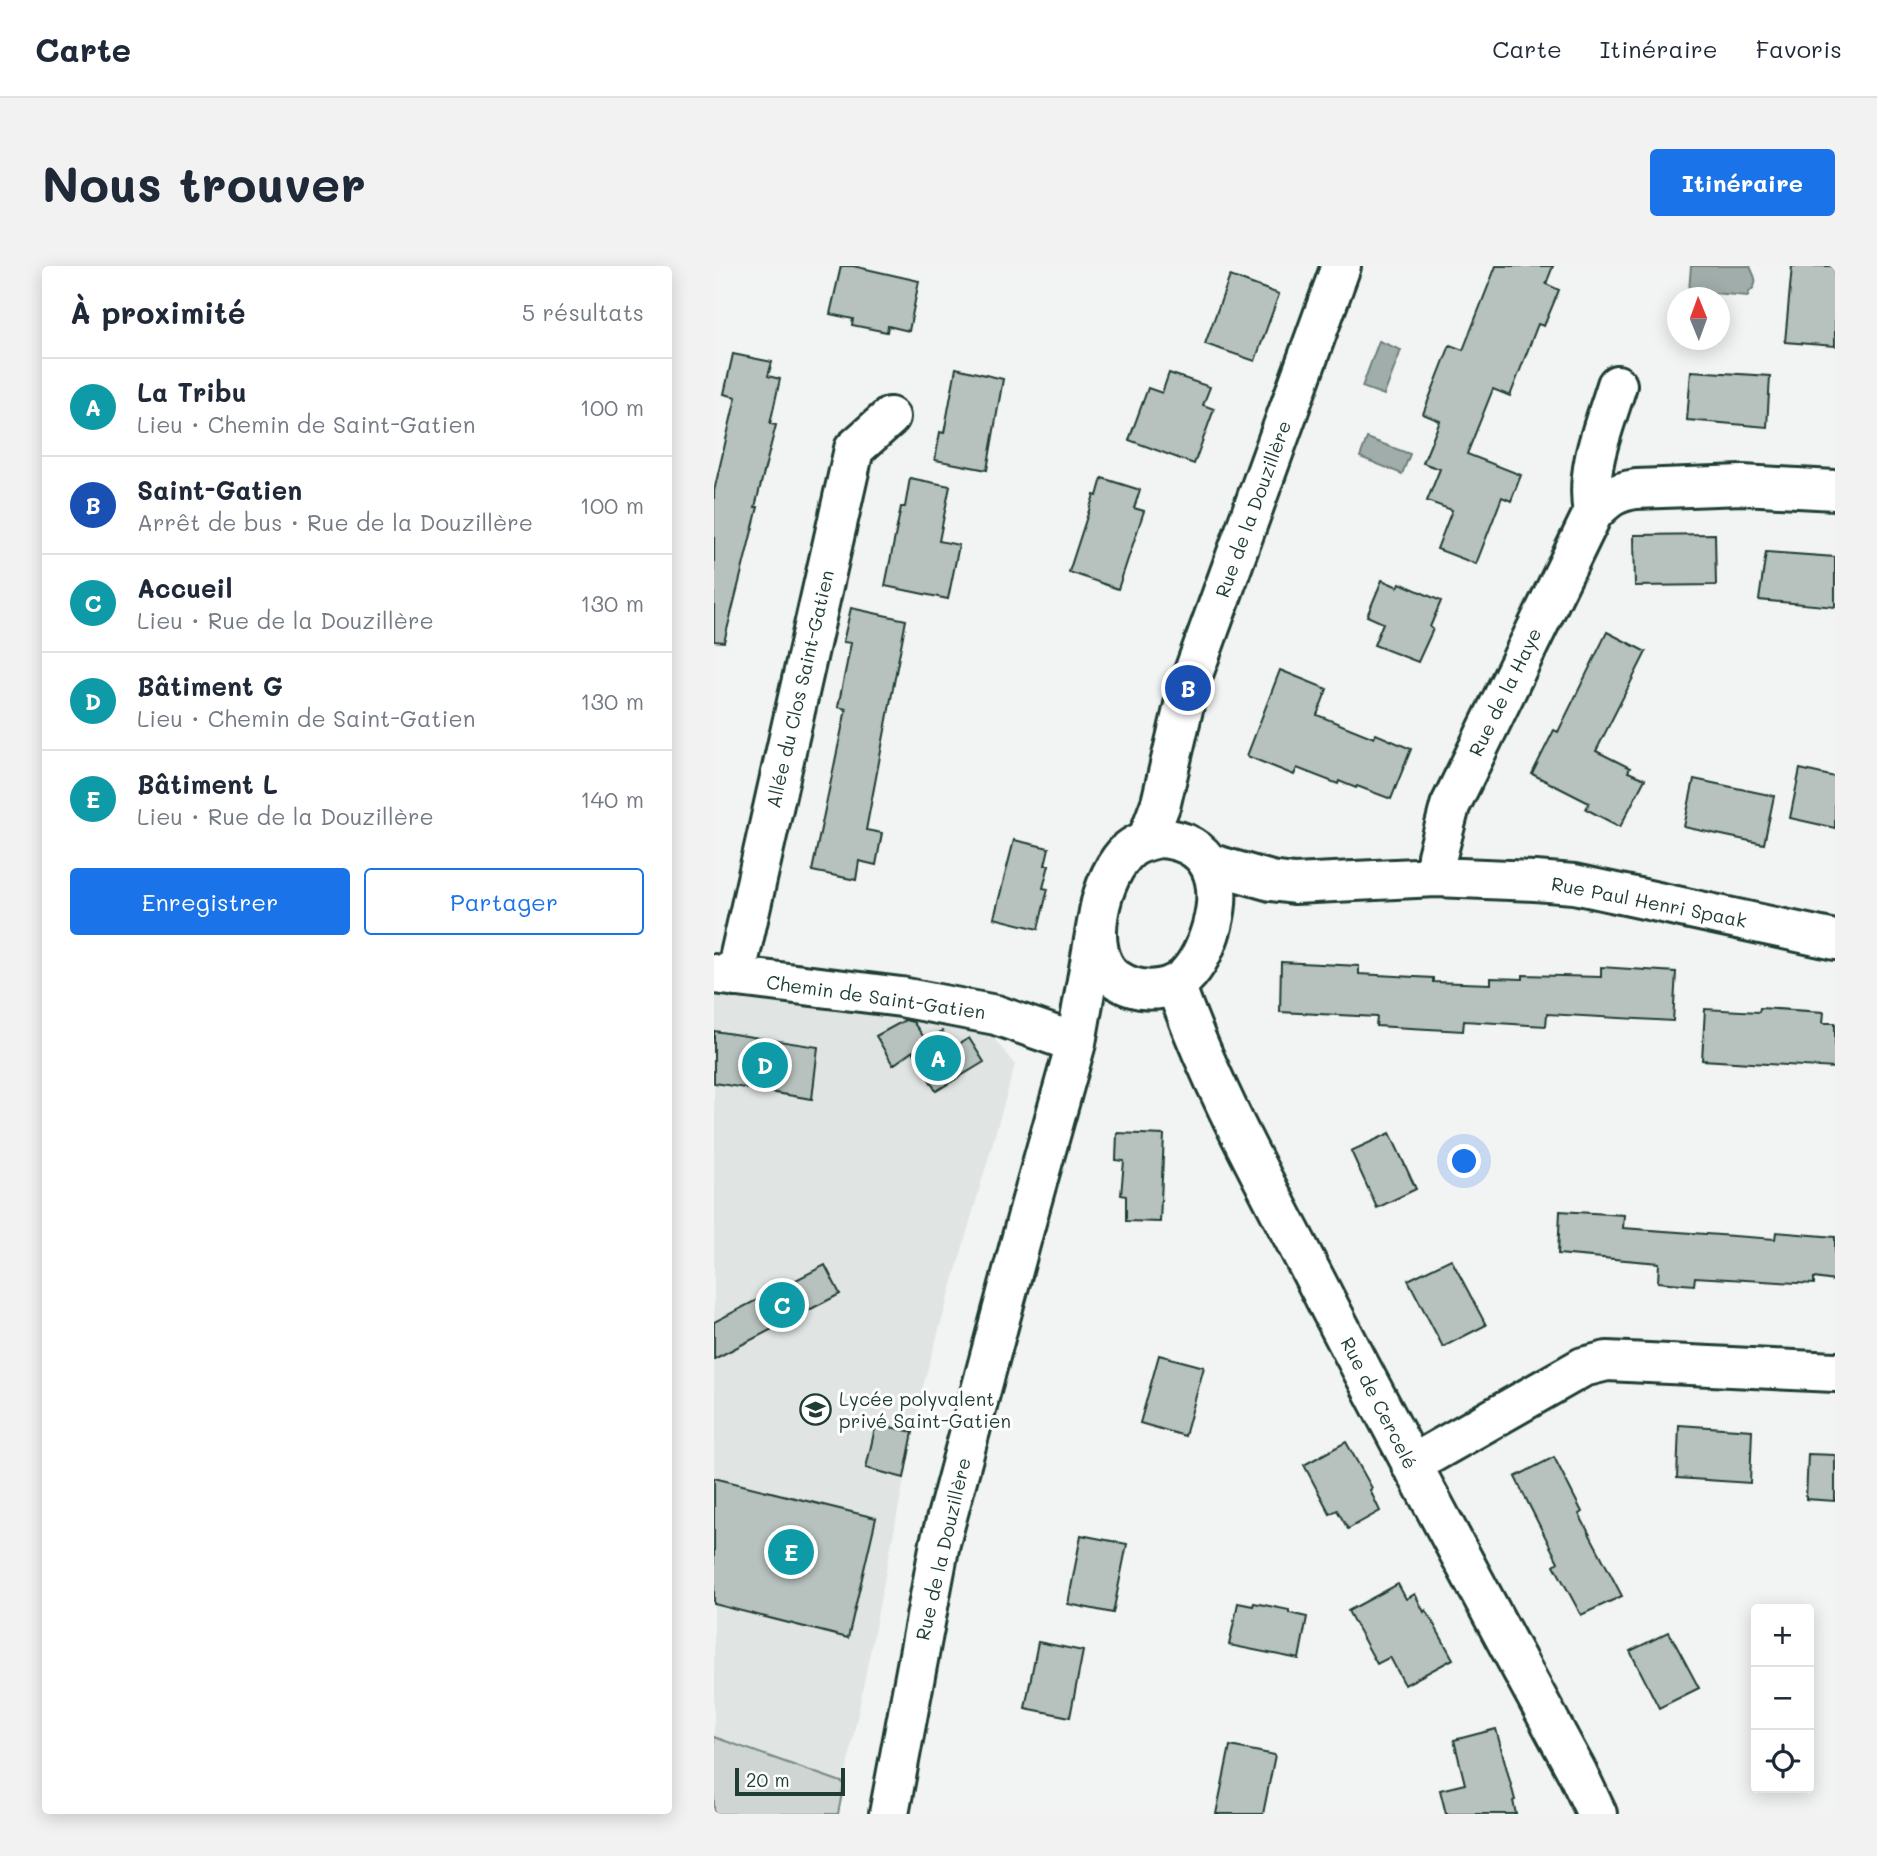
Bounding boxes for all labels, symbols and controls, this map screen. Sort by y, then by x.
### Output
text: Carte [35,27,131,70]
text: Carte [1492,33,1562,64]
text: Itinéraire [1600,33,1718,64]
text: Favoris [1756,33,1842,64]
button: Itinéraire [1650,149,1835,216]
text: Nous trouver [42,151,366,214]
north arrow [1667,287,1730,350]
text: À proximité [70,292,246,332]
text: 5 résultats [522,297,644,327]
text: La Tribu [137,375,247,409]
text: A [85,392,101,422]
text: 100 m [580,392,644,422]
text: Lieu · Chemin de Saint-Gatien [137,409,475,439]
street label: Rue de la Douzillère [1209,417,1296,601]
text: Saint-Gatien [137,473,302,507]
text: B [85,490,101,520]
text: 100 m [580,490,644,520]
text: Arrêt de bus · Rue de la Douzillère [137,507,533,537]
street label: Allée du Clos Saint-Gatien [760,568,839,810]
text: Accueil [137,571,232,605]
text: C [84,588,102,618]
text: 130 m [580,588,644,618]
text: Lieu · Rue de la Douzillère [137,605,434,635]
street label: Rue de la Haye [1463,623,1546,760]
pin: B [1165,662,1211,714]
text: Bâtiment G [137,669,283,703]
text: D [85,686,101,716]
text: 130 m [580,686,644,716]
text: Lieu · Chemin de Saint-Gatien [137,703,475,733]
text: Bâtiment L [137,767,278,801]
text: E [86,784,100,814]
text: 140 m [580,784,644,814]
text: Lieu · Rue de la Douzillère [137,801,434,831]
button: Enregistrer [70,868,350,935]
button: Partager [364,868,644,935]
street label: Rue Paul Henri Spaak [1549,870,1749,933]
street label: Chemin de Saint-Gatien [765,969,987,1024]
pin: A [915,1032,961,1084]
pin: D [742,1039,788,1091]
your location [1447,1144,1481,1178]
pin: C [759,1279,805,1331]
street label: Rue de Cercelé [1335,1333,1423,1473]
place label: Lycée polyvalent privé Saint-Gatien [839,1386,1011,1433]
school or university icon: Lycée polyvalent privé Saint-Gatien [799,1393,833,1427]
street label: Rue de la Douzillère [909,1455,976,1643]
pin: E [768,1526,814,1578]
map controls [1751,1604,1814,1793]
button: + [1751,1604,1814,1667]
button: − [1751,1667,1814,1730]
button: locate [1751,1730,1814,1793]
scale bar [735,1765,845,1797]
text: 20 m [746,1767,790,1792]

